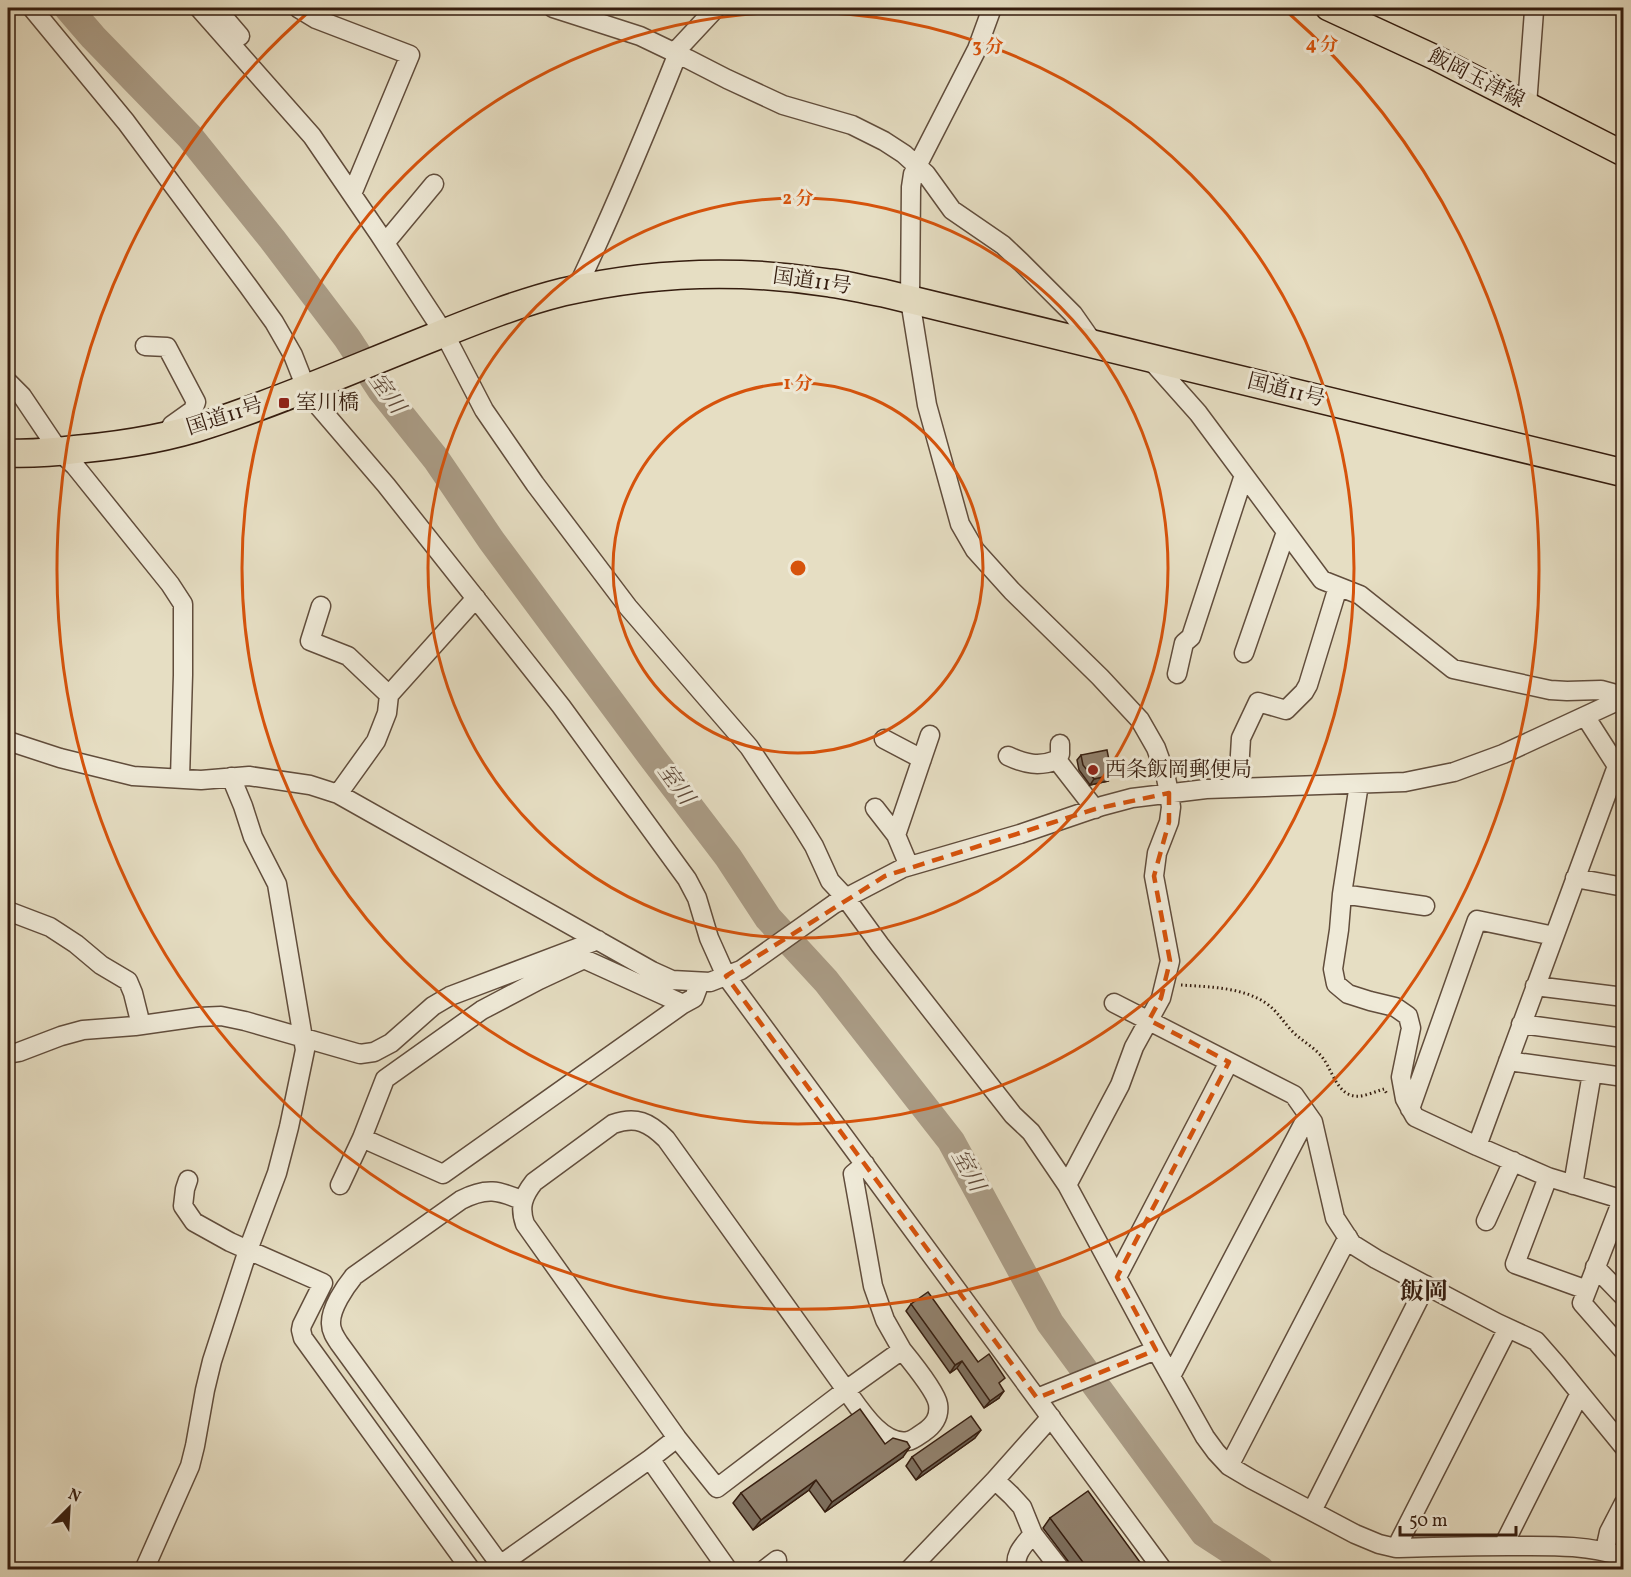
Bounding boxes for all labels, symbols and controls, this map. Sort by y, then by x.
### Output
text: 4 分 [1306,33,1338,58]
text: 3 分 [973,35,1003,60]
street label: 飯岡玉津線 [1423,42,1529,116]
text: 2 分 [783,187,813,212]
street label: 国道11号 [771,262,853,302]
water label: 室川 [361,367,413,423]
street label: 国道11号 [1244,367,1328,415]
text: 1 分 [784,372,812,397]
place label: 室川橋 [296,389,359,418]
street label: 国道11号 [183,391,267,443]
marker: 室川橋 [277,396,291,410]
centre of rings [788,558,808,578]
place label: 西条飯岡郵便局 [1105,756,1252,785]
water label: 室川 [650,758,702,814]
marker: 西条飯岡郵便局 [1086,763,1100,777]
water label: 室川 [943,1144,992,1199]
district label: 飯岡 [1400,1276,1448,1310]
north arrow [39,1478,99,1538]
text: N [65,1484,84,1509]
scale bar [1400,1499,1516,1537]
text: 50 m [1409,1509,1448,1534]

